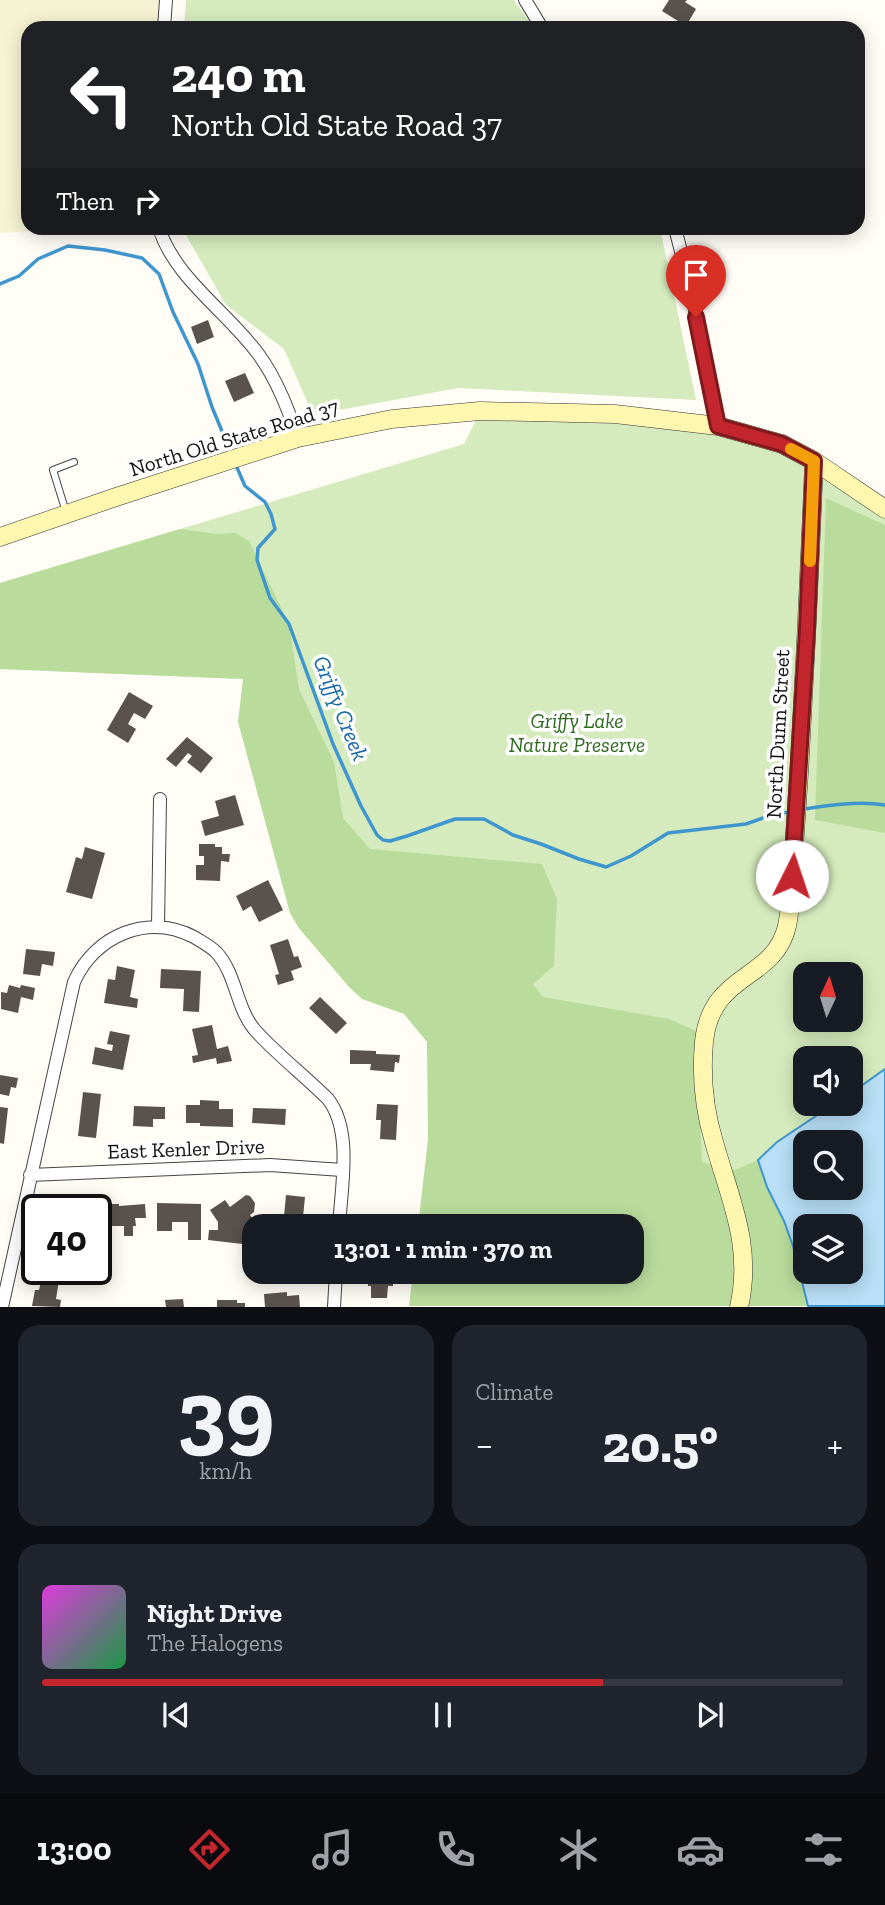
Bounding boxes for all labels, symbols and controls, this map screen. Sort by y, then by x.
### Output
text: 240 m [171,46,306,105]
icon: left [56,49,147,140]
text: North Old State Road 37 [171,106,502,144]
icon: right [128,182,166,220]
text: Then [56,185,114,217]
pin [666,245,726,317]
icon: arrive [677,256,715,294]
street label: North Old State Road 37 [126,394,342,481]
street label: North Dunn Street [761,648,794,819]
water label: Griffy Creek [307,651,375,765]
park label: Griffy Lake Nature Preserve [509,708,645,757]
position arrow [755,839,829,913]
north arrow [793,962,863,1032]
map controls [793,962,863,1284]
button: sound [793,1046,863,1116]
button: search [793,1130,863,1200]
street label: East Kenler Drive [107,1133,265,1164]
speed limit sign: 40 [21,1194,112,1285]
button: layers [793,1214,863,1284]
text: 13:01 · 1 min · 370 m [334,1233,552,1265]
text: 39 [177,1357,274,1466]
text: Climate [476,1378,553,1406]
text: 20.5° [602,1413,718,1475]
text: − [476,1422,493,1468]
text: + [827,1422,843,1468]
text: km/h [200,1457,252,1485]
text: Night Drive [147,1597,282,1629]
text: The Halogens [147,1629,283,1657]
icon: previous [157,1696,195,1734]
icon: pause [424,1696,462,1734]
icon: next [691,1696,729,1734]
icon: directions [185,1825,234,1874]
icon: music [308,1825,357,1874]
icon: phone [431,1825,480,1874]
icon: climate [554,1825,603,1874]
icon: car [676,1825,725,1874]
icon: filters [799,1825,848,1874]
text: 13:00 [37,1830,112,1868]

